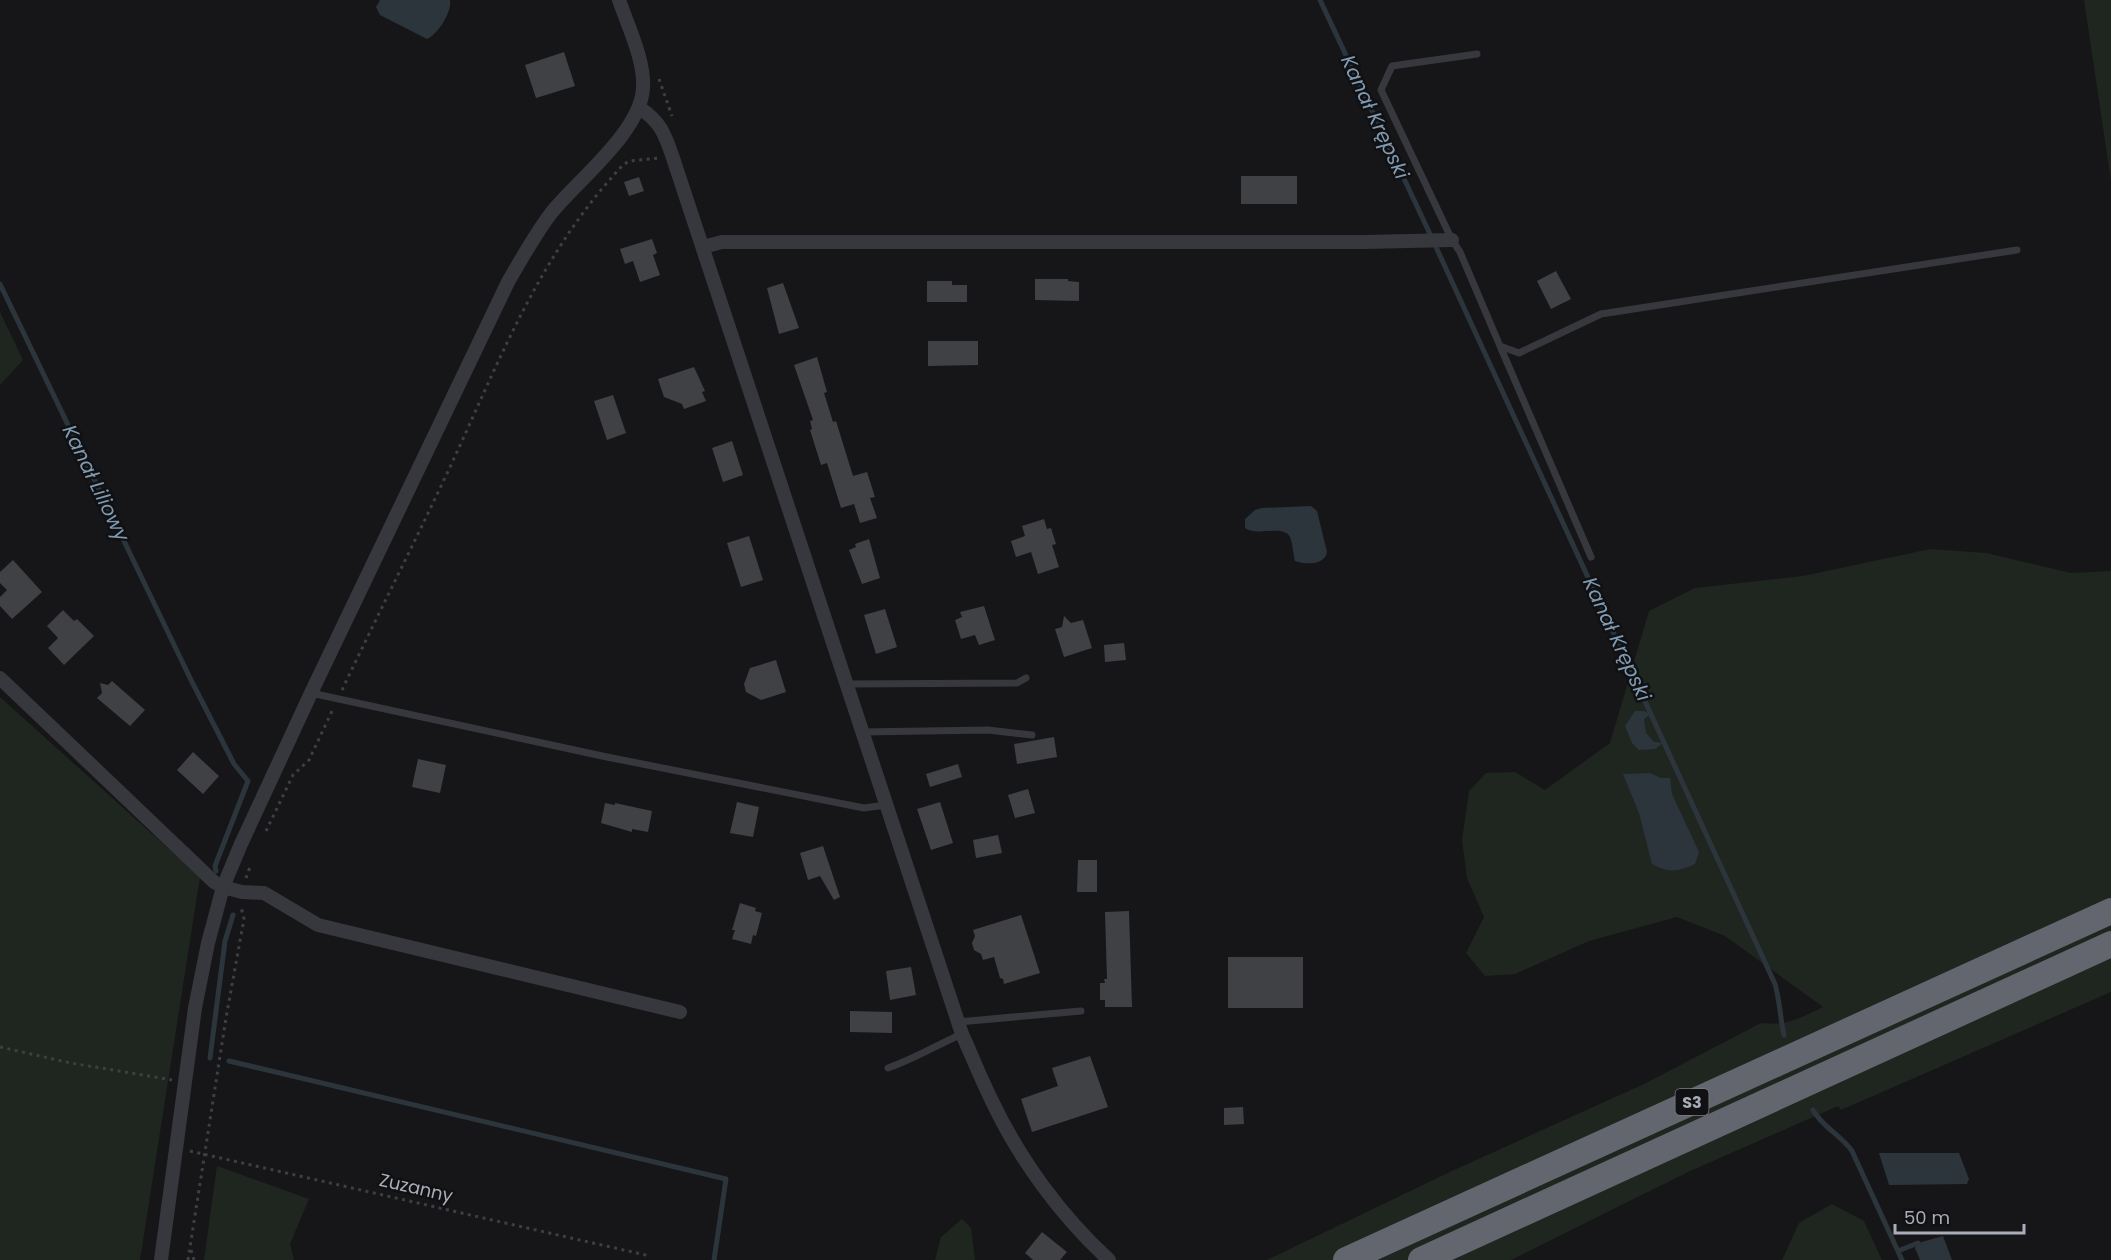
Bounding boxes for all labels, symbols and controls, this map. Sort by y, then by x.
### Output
water label: Kanał Krępski [1334,50,1416,185]
water label: Kanał Liliowy [56,420,137,547]
water label: Kanał Krępski [1576,572,1658,707]
road number: S3 [1676,1089,1708,1115]
street label: Zuzanny [377,1167,455,1208]
scale bar [1895,1197,2024,1235]
text: 50 m [1904,1205,1950,1230]

